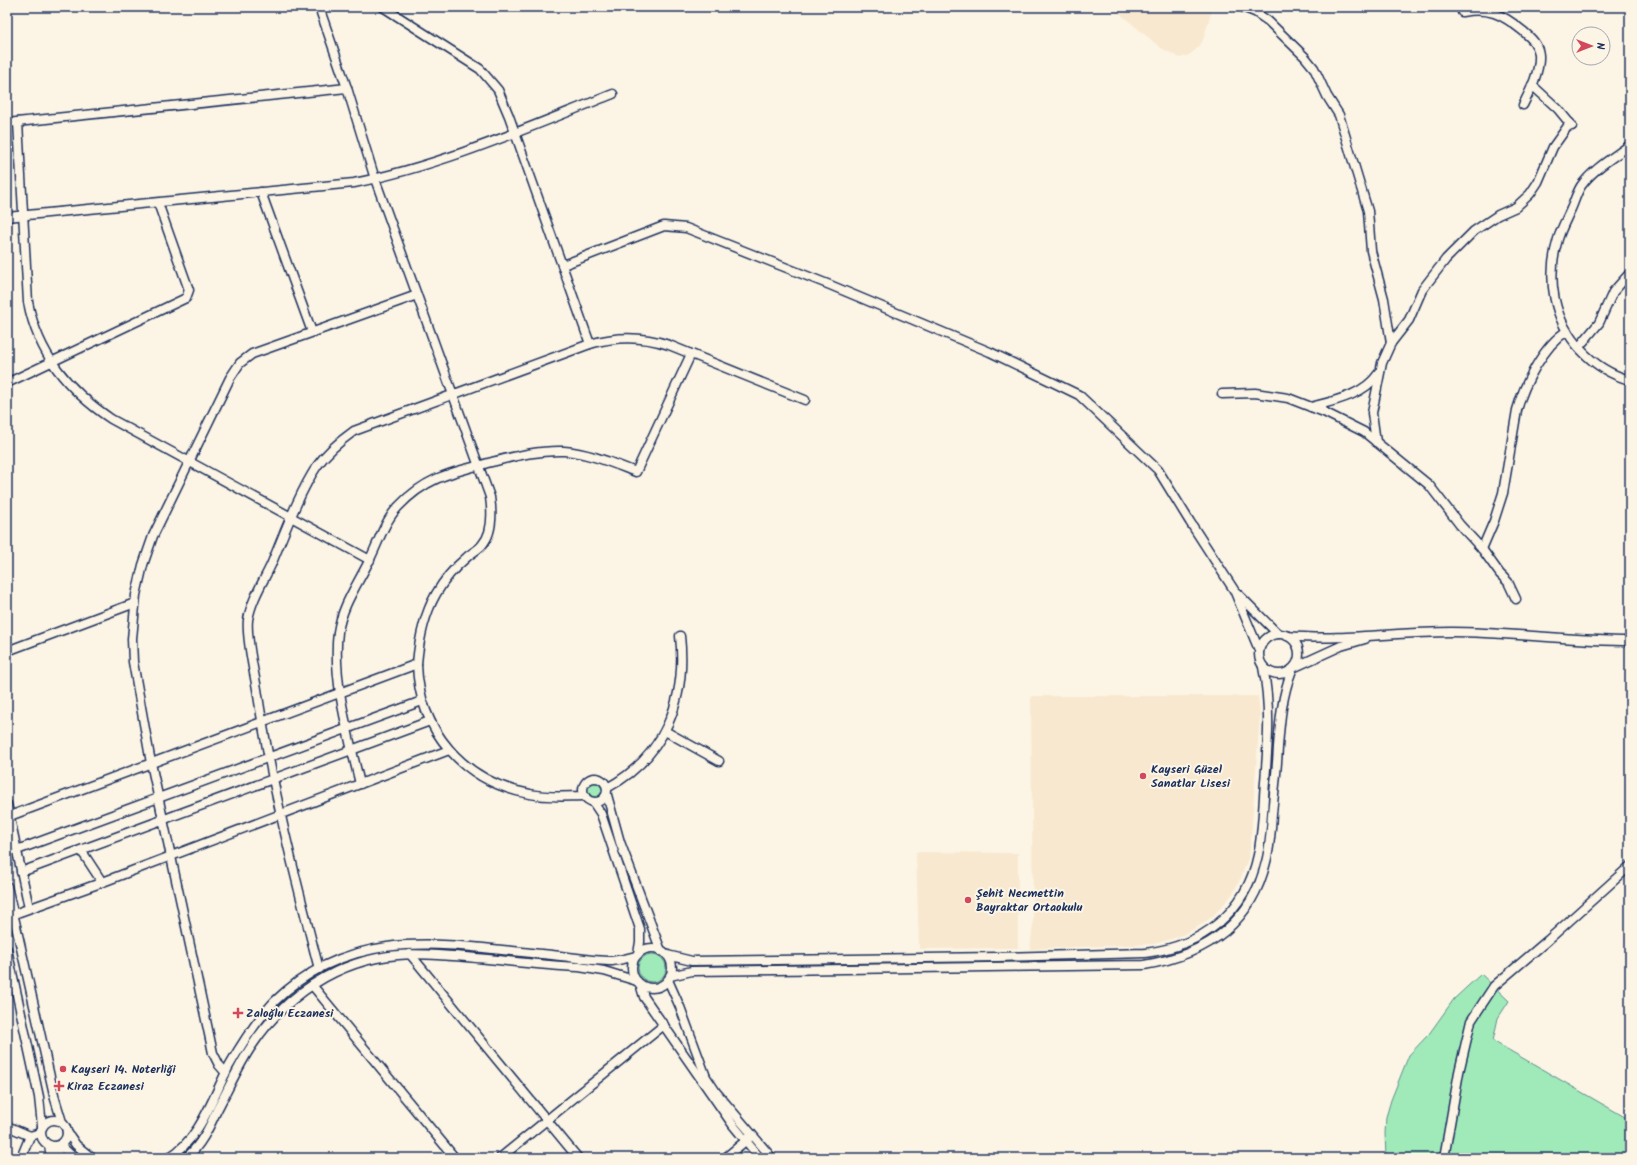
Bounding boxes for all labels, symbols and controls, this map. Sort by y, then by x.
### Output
north arrow [1571,26,1611,66]
text: N [1591,43,1609,50]
place label: Kayseri Güzel Sanatlar Lisesi [1151,760,1231,793]
marker: Kayseri Güzel Sanatlar Lisesi [1138,771,1148,781]
place label: Şehit Necmettin Bayraktar Ortaokulu [976,884,1082,917]
marker: Şehit Necmettin Bayraktar Ortaokulu [963,895,973,905]
place label: Zaloğlu Eczanesi [246,1004,334,1023]
marker: Zaloğlu Eczanesi [233,1008,243,1018]
place label: Kayseri 14. Noterliği [71,1060,176,1079]
marker: Kayseri 14. Noterliği [58,1064,68,1074]
place label: Kiraz Eczanesi [67,1077,145,1096]
marker: Kiraz Eczanesi [54,1081,64,1091]

